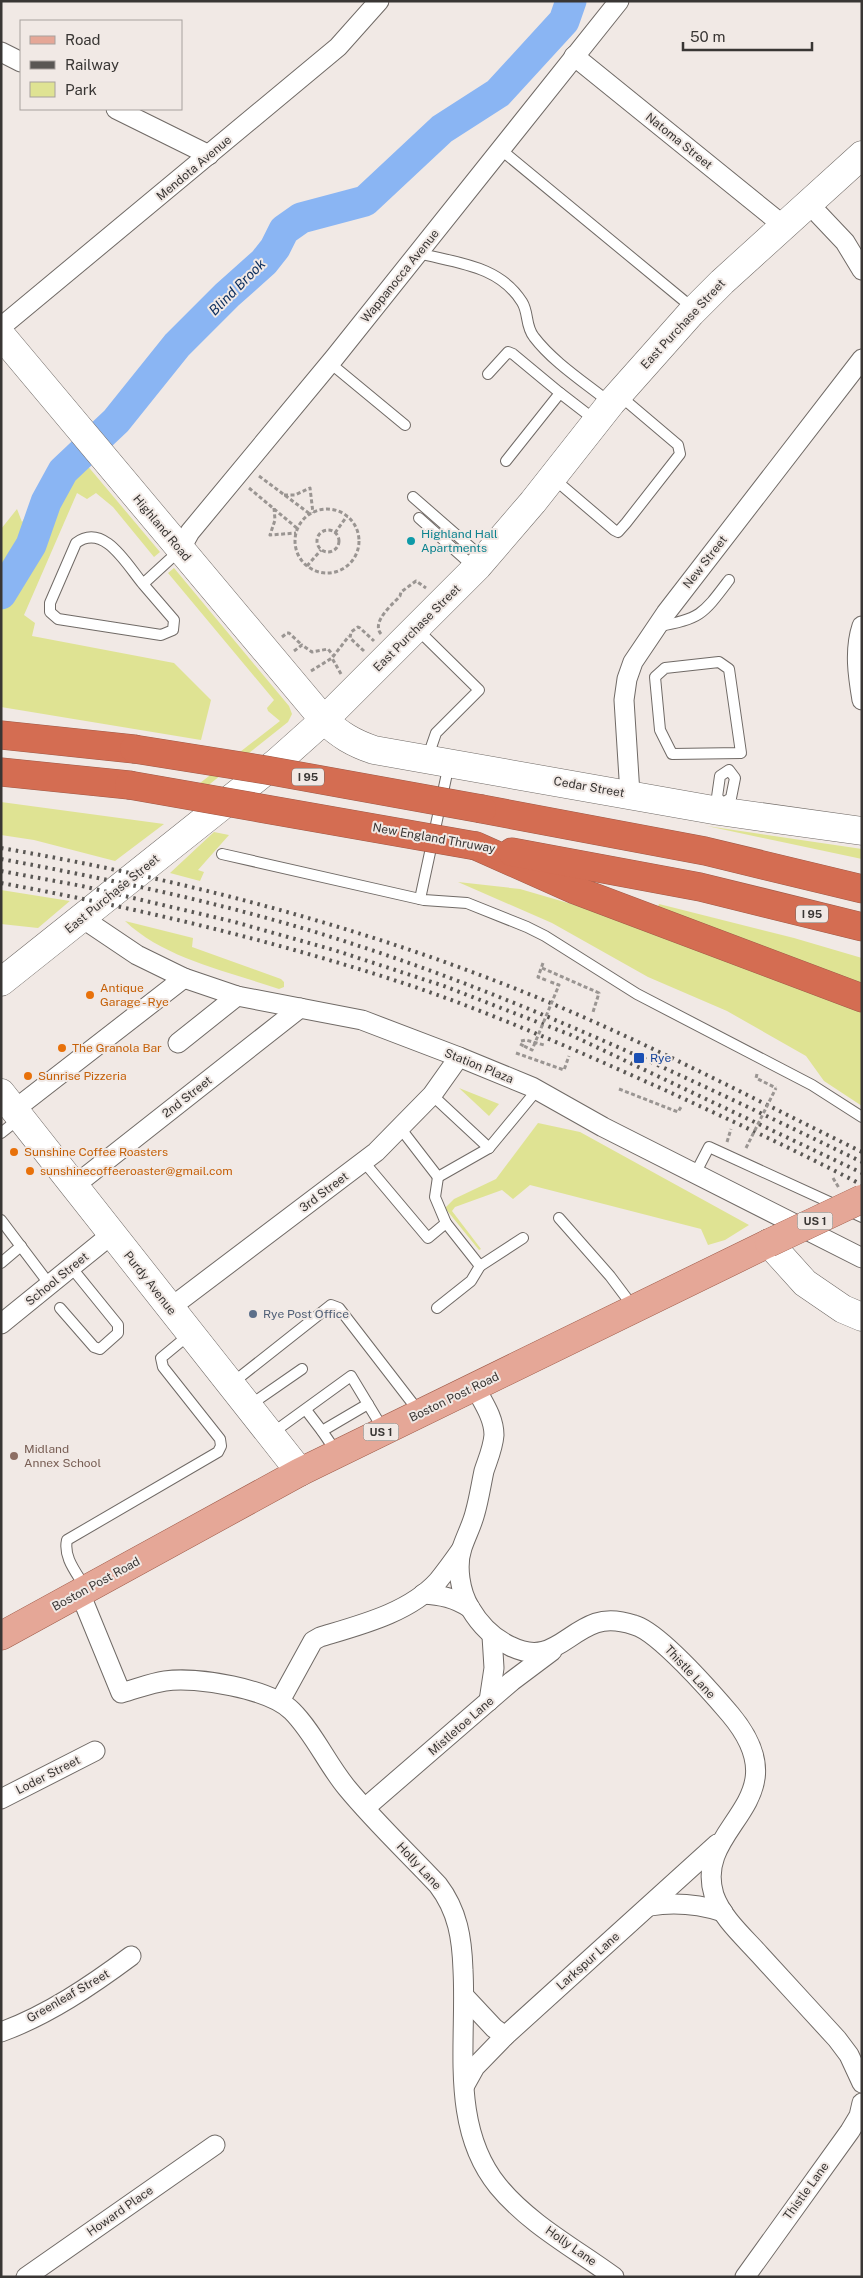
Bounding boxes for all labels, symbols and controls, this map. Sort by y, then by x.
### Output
legend [20,20,182,110]
scale bar [683,20,812,52]
text: 50 m [690,28,725,45]
text: Road [65,31,101,48]
text: Railway [65,56,119,73]
text: Park [65,81,97,98]
street label: Natoma Street [643,110,715,172]
street label: Mendota Avenue [154,133,234,203]
street label: Wappanocca Avenue [358,226,442,325]
water label: Blind Brook [206,255,269,318]
street label: East Purchase Street [638,276,728,372]
street label: Highland Road [130,492,194,564]
place label: Highland Hall Apartments [421,527,498,555]
street label: New Street [680,533,730,591]
marker: Highland Hall Apartments [405,535,417,547]
street label: East Purchase Street [371,581,464,674]
road number: I 95 [292,769,324,786]
street label: Cedar Street [553,774,626,800]
street label: New England Thruway [371,820,497,856]
street label: East Purchase Street [62,851,162,936]
road number: I 95 [796,906,828,922]
place label: Antique Garage - Rye [100,981,169,1009]
marker: Antique Garage - Rye [84,989,96,1001]
place label: The Granola Bar [72,1041,162,1055]
marker: The Granola Bar [56,1042,68,1054]
street label: Station Plaza [442,1046,516,1086]
marker: Rye [632,1051,646,1065]
place label: Rye [650,1051,671,1065]
place label: Sunrise Pizzeria [38,1069,127,1083]
marker: Sunrise Pizzeria [22,1070,34,1082]
street label: 2nd Street [159,1073,215,1121]
place label: Sunshine Coffee Roasters [24,1145,168,1159]
marker: Sunshine Coffee Roasters [8,1146,20,1158]
place label: sunshinecoffeeroaster@gmail.com [40,1164,233,1178]
marker: sunshinecoffeeroaster@gmail.com [24,1165,36,1177]
street label: 3rd Street [297,1169,351,1215]
road number: US 1 [798,1212,832,1230]
street label: Purdy Avenue [121,1248,179,1318]
street label: School Street [23,1249,91,1309]
place label: Rye Post Office [263,1307,349,1321]
marker: Rye Post Office [247,1308,259,1320]
street label: Boston Post Road [407,1369,501,1425]
road number: US 1 [364,1424,398,1440]
place label: Midland Annex School [24,1442,101,1470]
marker: Midland Annex School [8,1450,20,1462]
street label: Boston Post Road [50,1554,142,1614]
street label: Thistle Lane [662,1642,718,1702]
street label: Mistletoe Lane [425,1694,497,1758]
street label: Loder Street [14,1753,83,1797]
street label: Holly Lane [394,1840,444,1893]
street label: Larkspur Lane [554,1929,622,1993]
street label: Greenleaf Street [24,1966,112,2025]
street label: Thistle Lane [780,2159,832,2222]
street label: Howard Place [84,2183,156,2239]
street label: Holly Lane [543,2223,599,2269]

